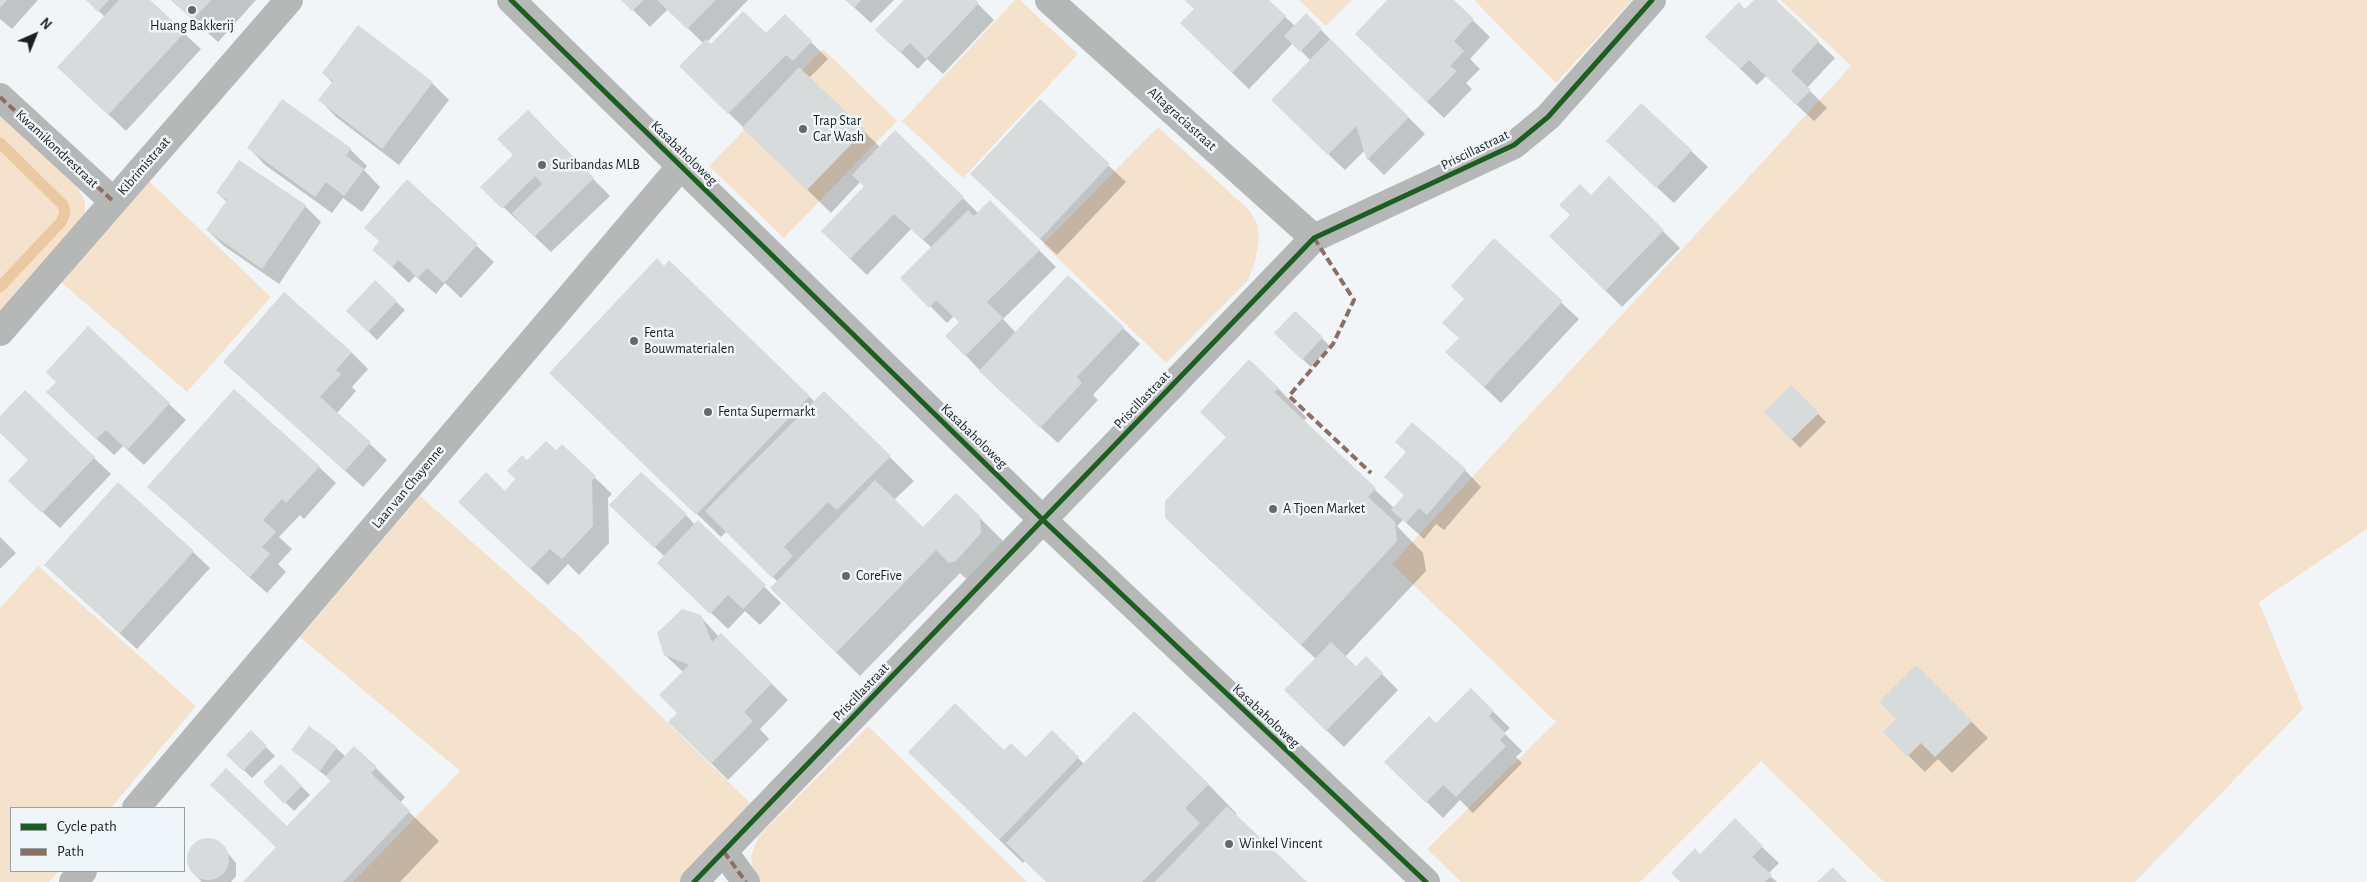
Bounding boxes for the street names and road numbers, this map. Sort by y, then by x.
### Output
street label: Altagraciastraat [1144,84,1220,154]
street label: Kwamikondrestraat [12,106,102,192]
street label: Kasabaholoweg [647,117,721,189]
street label: Priscillastraat [1438,126,1512,174]
street label: Kibrimistraat [114,133,174,199]
street label: Priscillastraat [1110,368,1174,432]
street label: Kasabaholoweg [937,400,1011,472]
street label: Laan van Chayenne [368,442,448,532]
street label: Priscillastraat [829,660,893,724]
street label: Kasabaholoweg [1229,681,1303,751]

